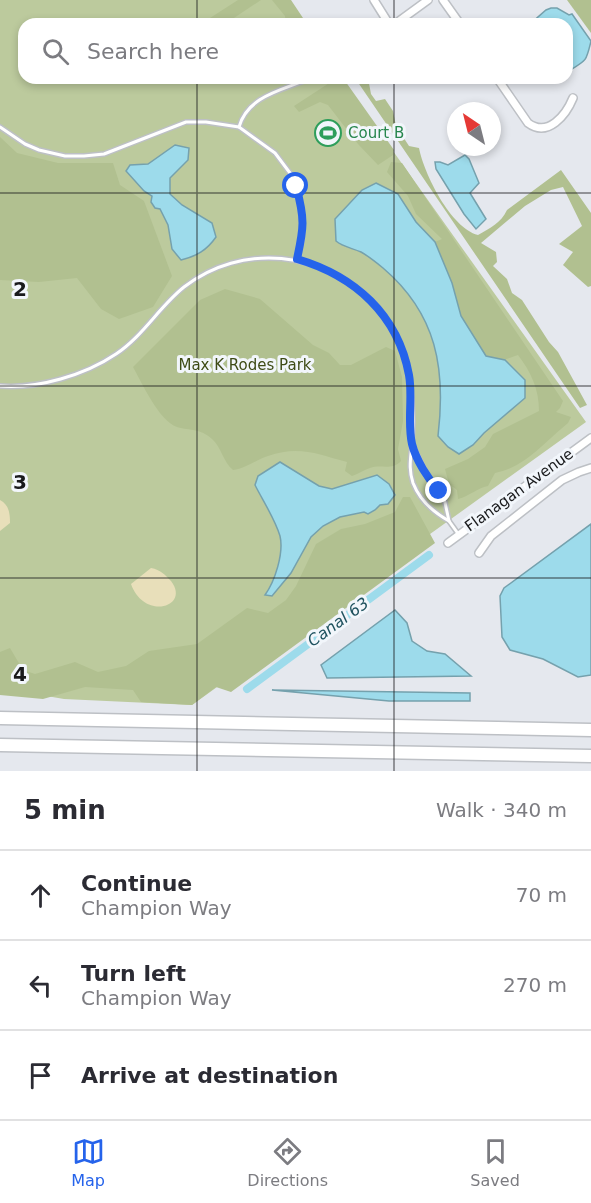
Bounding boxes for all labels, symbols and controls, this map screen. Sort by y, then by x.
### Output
search box [18,18,573,84]
icon: search [39,35,72,68]
text: Search here [87,39,219,64]
north arrow [447,102,501,156]
sports icon: Court B [313,118,343,148]
place label: Court B [348,124,404,142]
route start [282,172,308,198]
text: 2 [13,277,27,301]
park label: Max K Rodes Park [178,356,312,374]
street label: Flanagan Avenue [461,445,577,535]
text: 3 [13,470,27,494]
route end [425,477,451,503]
water label: Canal 63 [304,594,372,650]
text: 4 [13,662,27,686]
text: 5 min [24,795,106,825]
text: Walk · 340 m [436,798,567,822]
text: Continue [81,871,192,896]
icon: ahead [24,879,57,912]
text: 70 m [516,883,567,907]
text: Champion Way [81,896,232,920]
text: Turn left [81,961,186,986]
icon: left [24,969,57,1002]
text: 270 m [503,973,567,997]
text: Champion Way [81,986,232,1010]
icon: arrive [24,1059,57,1092]
text: Arrive at destination [81,1063,338,1088]
tab: Map [71,1135,105,1190]
tab: Directions [247,1135,328,1190]
tab: Saved [470,1135,520,1190]

